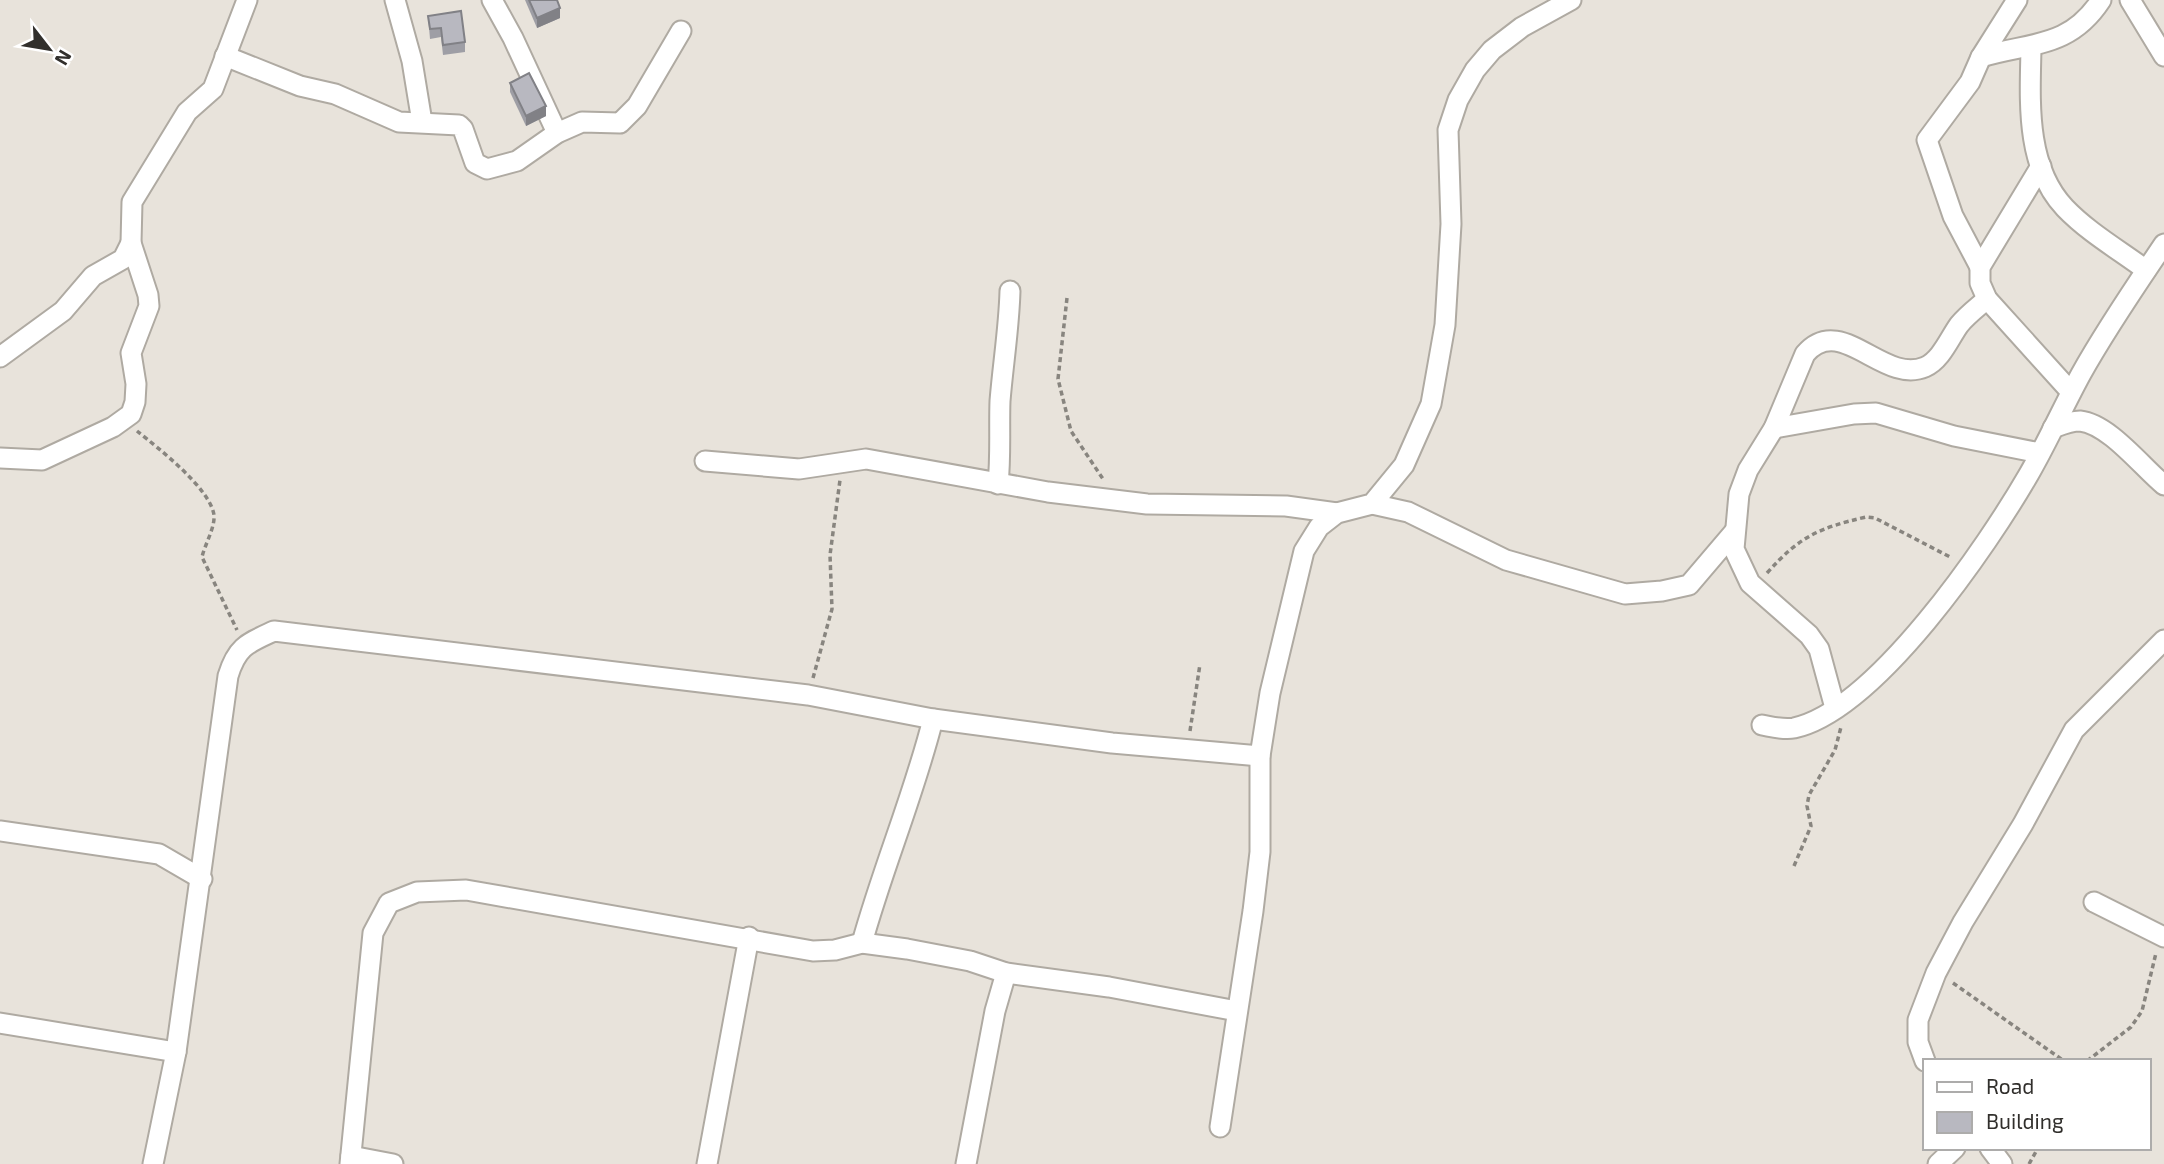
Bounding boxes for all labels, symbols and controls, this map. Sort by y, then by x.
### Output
north arrow [14,14,84,84]
text: N [51,46,77,70]
legend [1923,1059,2150,1150]
text: Road [1986,1073,2034,1098]
text: Building [1986,1108,2064,1133]

